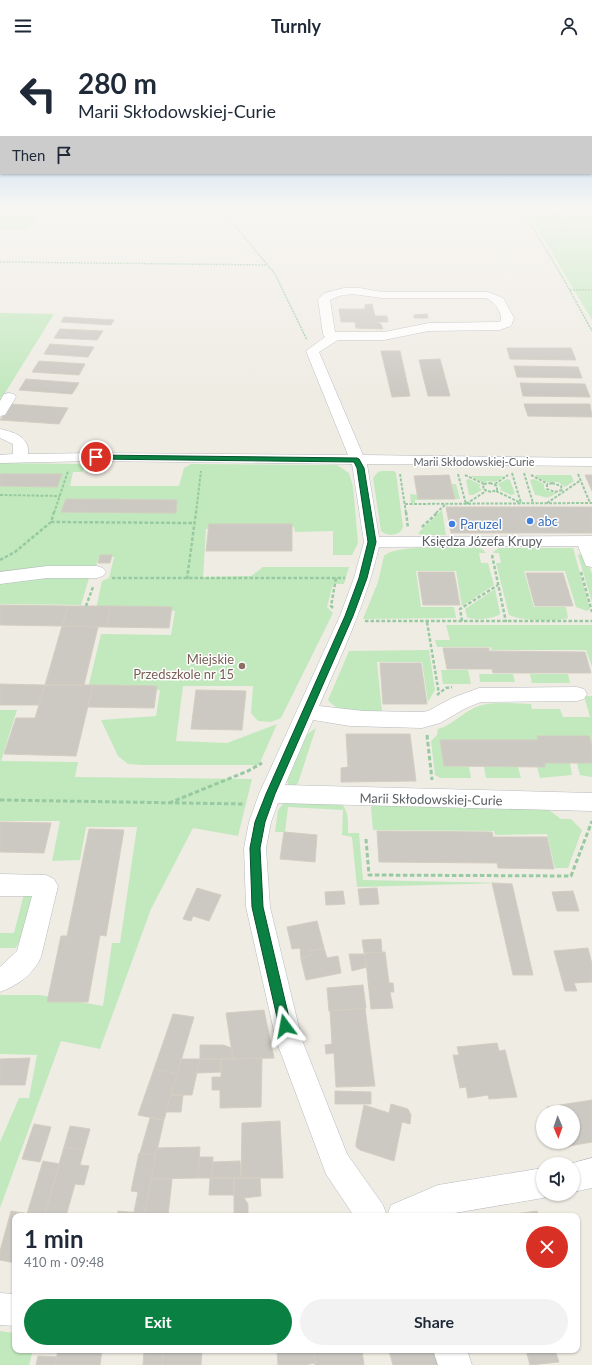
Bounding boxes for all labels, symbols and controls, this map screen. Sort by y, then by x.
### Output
icon: menu [12,15,34,37]
text: Turnly [271,15,321,37]
icon: person [558,15,580,37]
text: 280 m [78,66,157,100]
icon: left [12,68,64,120]
text: Marii Skłodowskiej-Curie [78,100,276,122]
icon: arrive [53,144,75,166]
text: Then [12,146,45,164]
pin [79,440,113,474]
icon: arrive [85,446,107,468]
street label: Marii Skłodowskiej-Curie [414,455,535,468]
place label: abc [538,513,558,529]
place label: Paruzel [460,516,502,532]
marker: abc [525,516,535,526]
marker: Paruzel [447,519,457,529]
street label: Księdza Józefa Krupy [422,533,543,549]
place label: Miejskie Przedszkole nr 15 [133,651,234,682]
marker: Miejskie Przedszkole nr 15 [237,661,247,671]
street label: Marii Skłodowskiej-Curie [359,790,503,808]
position arrow [264,1005,306,1047]
north arrow [536,1105,580,1149]
map controls [536,1105,580,1201]
button: sound [536,1157,580,1201]
text: 1 min [24,1224,84,1253]
button: close [526,1226,568,1268]
text: 410 m · 09:48 [24,1254,104,1270]
button: Exit [24,1299,292,1345]
button: Share [300,1299,568,1345]

